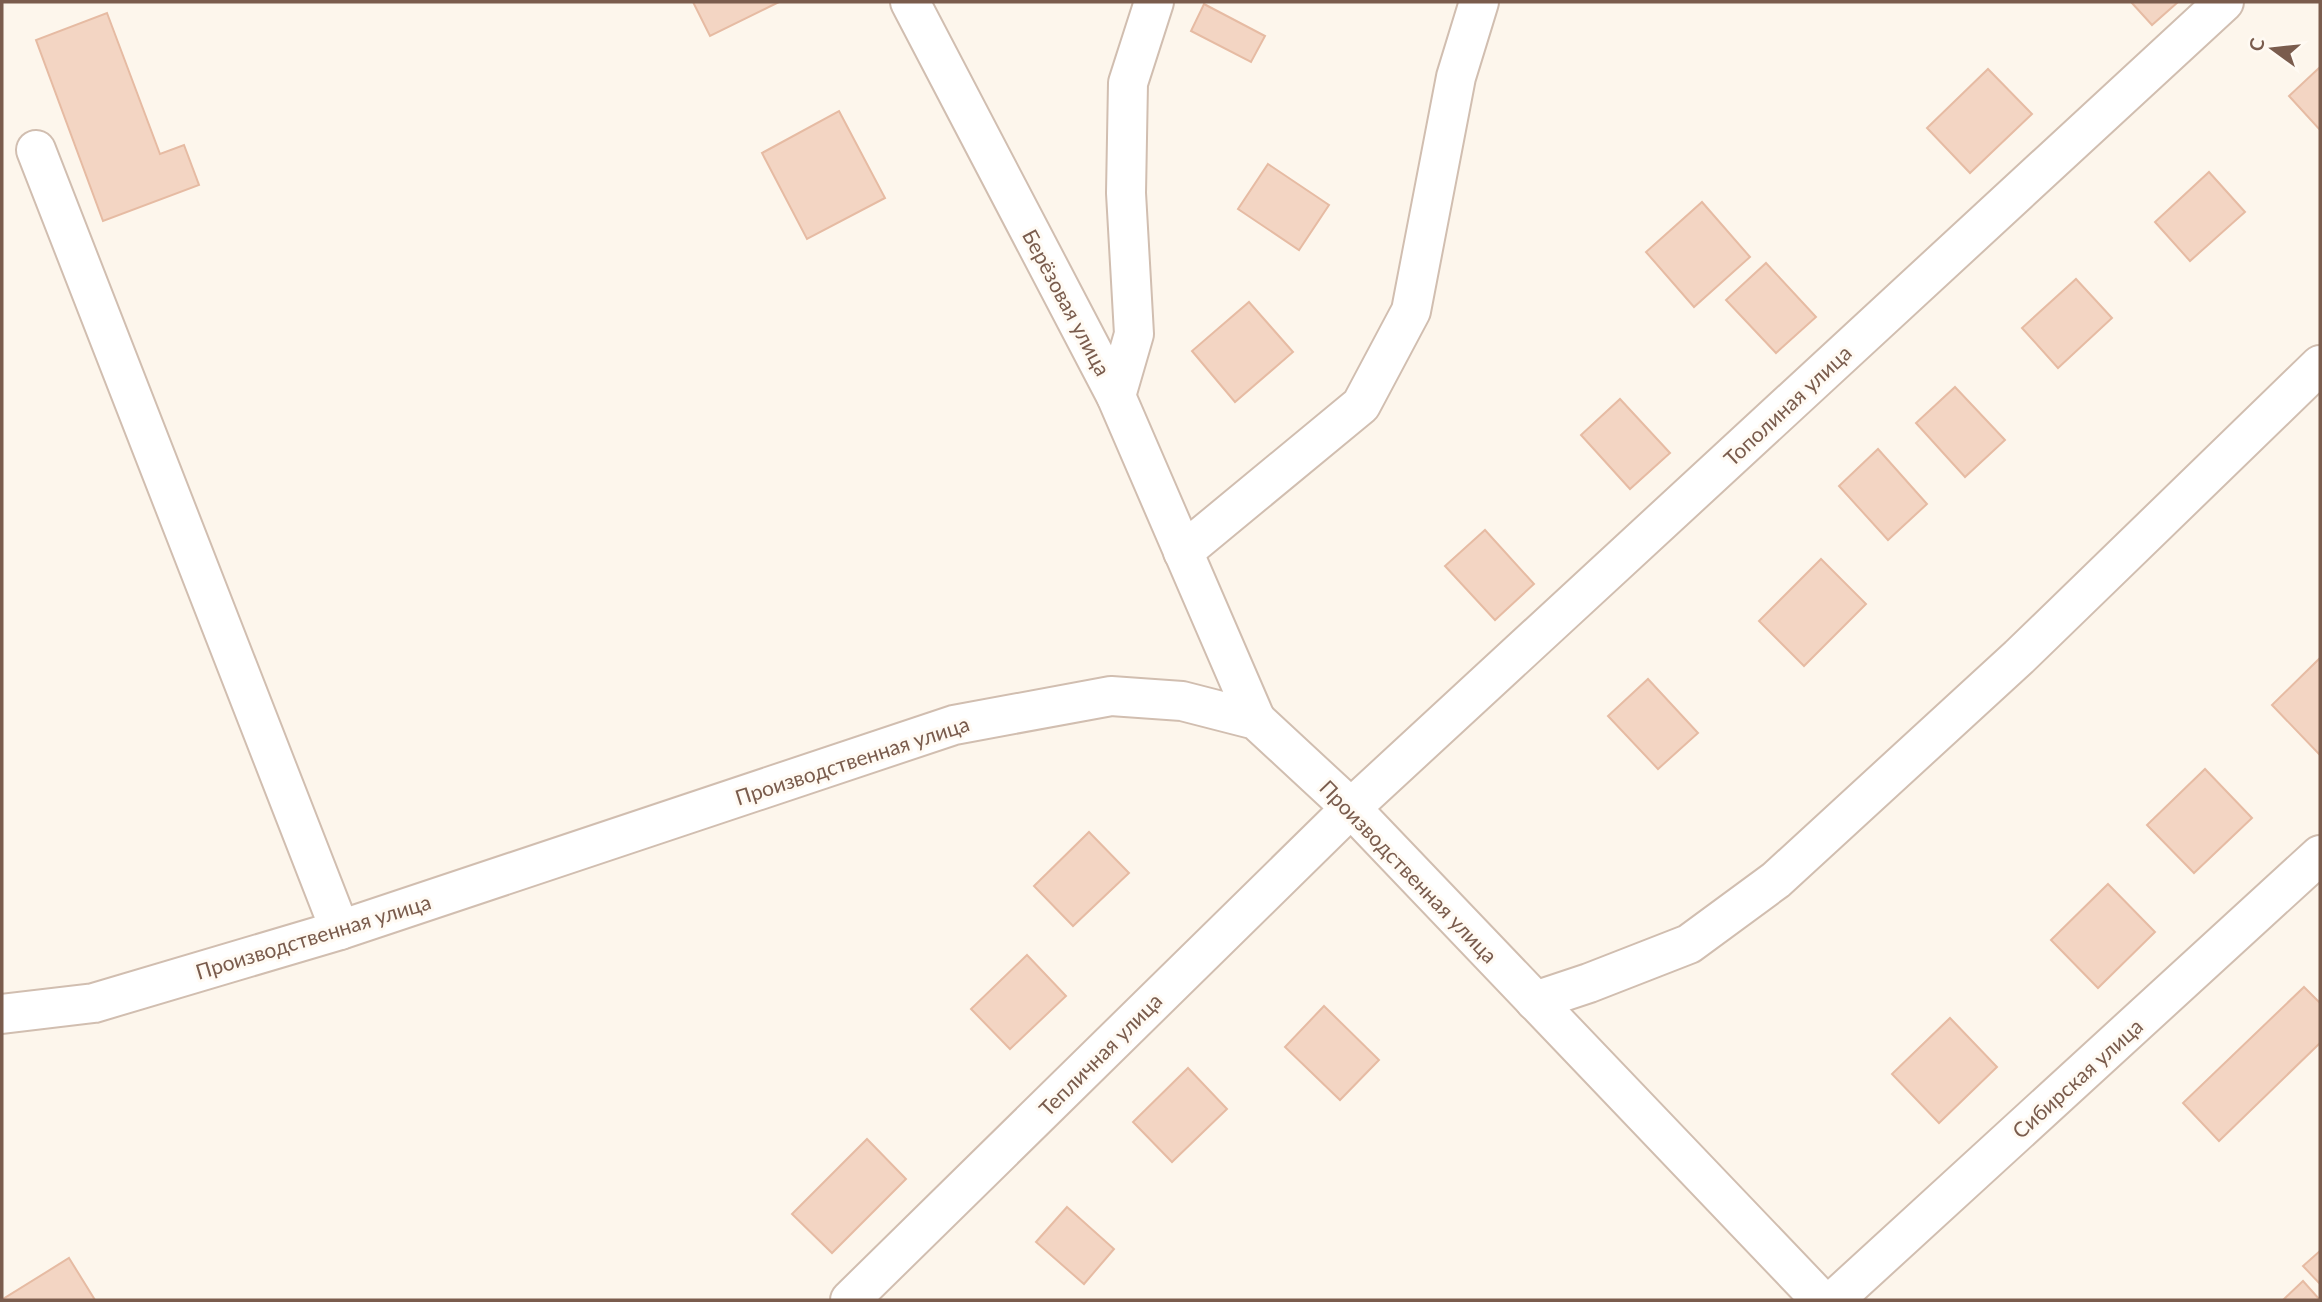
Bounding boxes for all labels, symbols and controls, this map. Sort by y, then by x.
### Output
north arrow [2238,14,2308,84]
text: С [2243,35,2269,54]
street label: Берёзовая улица [1018,225,1116,379]
street label: Тополиная улица [1718,340,1856,470]
street label: Производственная улица [732,710,972,810]
street label: Производственная улица [1315,774,1503,968]
street label: Производственная улица [192,888,434,984]
street label: Тепличная улица [1033,987,1167,1121]
street label: Сибирская улица [2007,1013,2147,1143]

